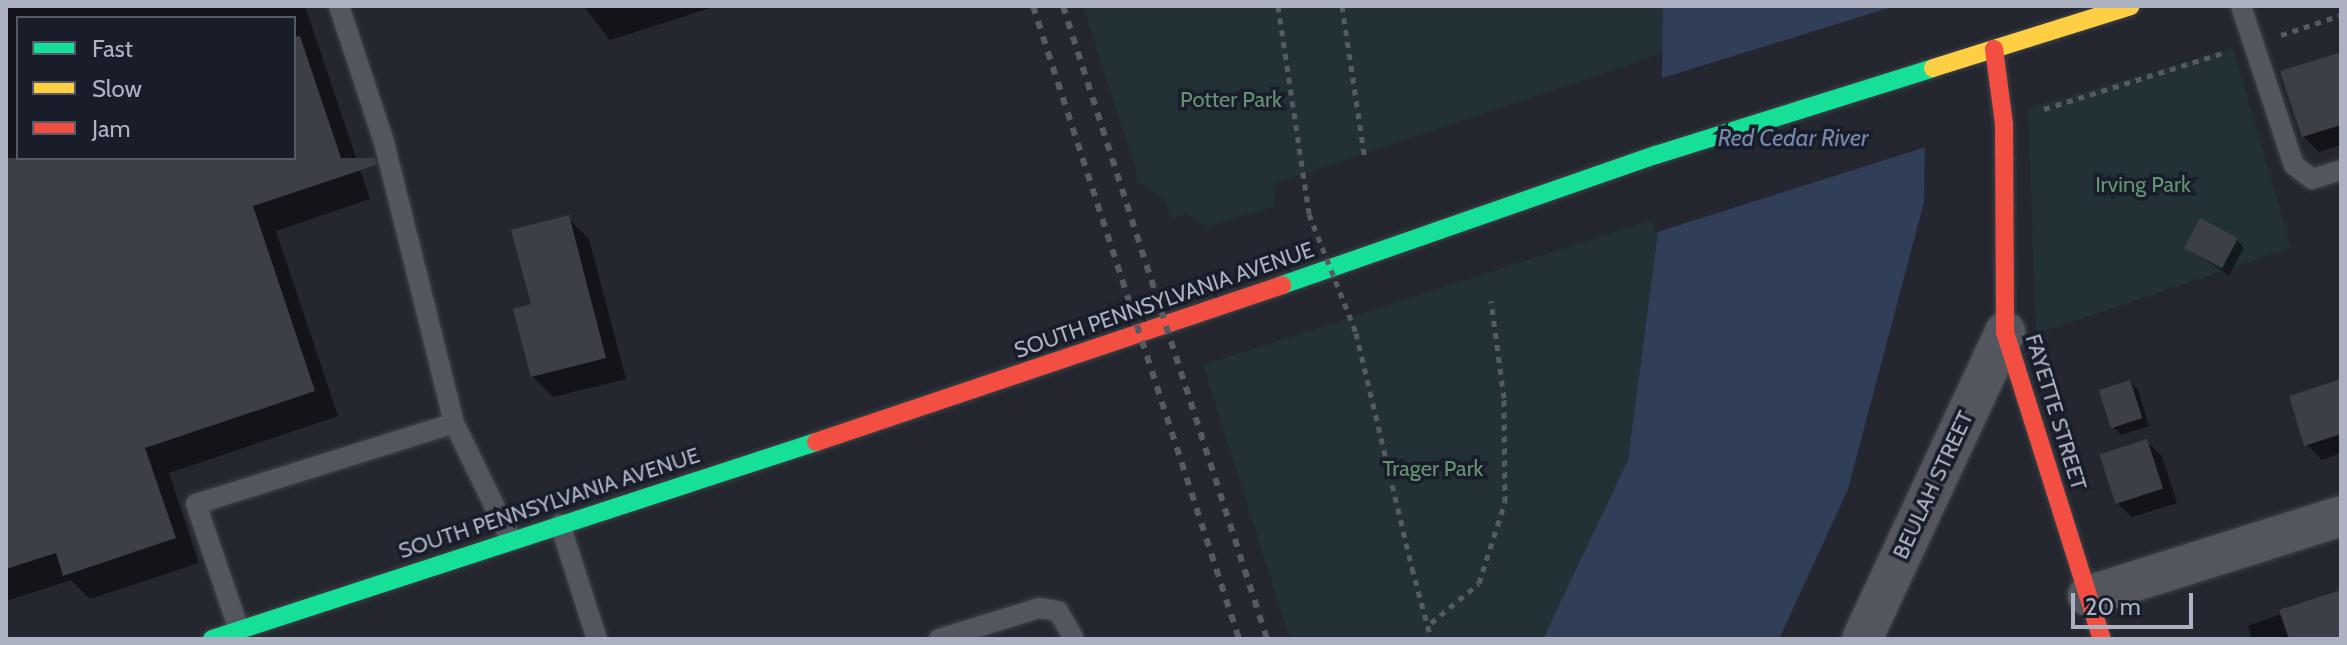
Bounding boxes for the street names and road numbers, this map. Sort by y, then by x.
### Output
street label: SOUTH PENNSYLVANIA AVENUE [1011,236,1317,364]
street label: FAYETTE STREET [2020,331,2092,493]
street label: BEULAH STREET [1887,407,1979,563]
street label: SOUTH PENNSYLVANIA AVENUE [395,442,703,564]

